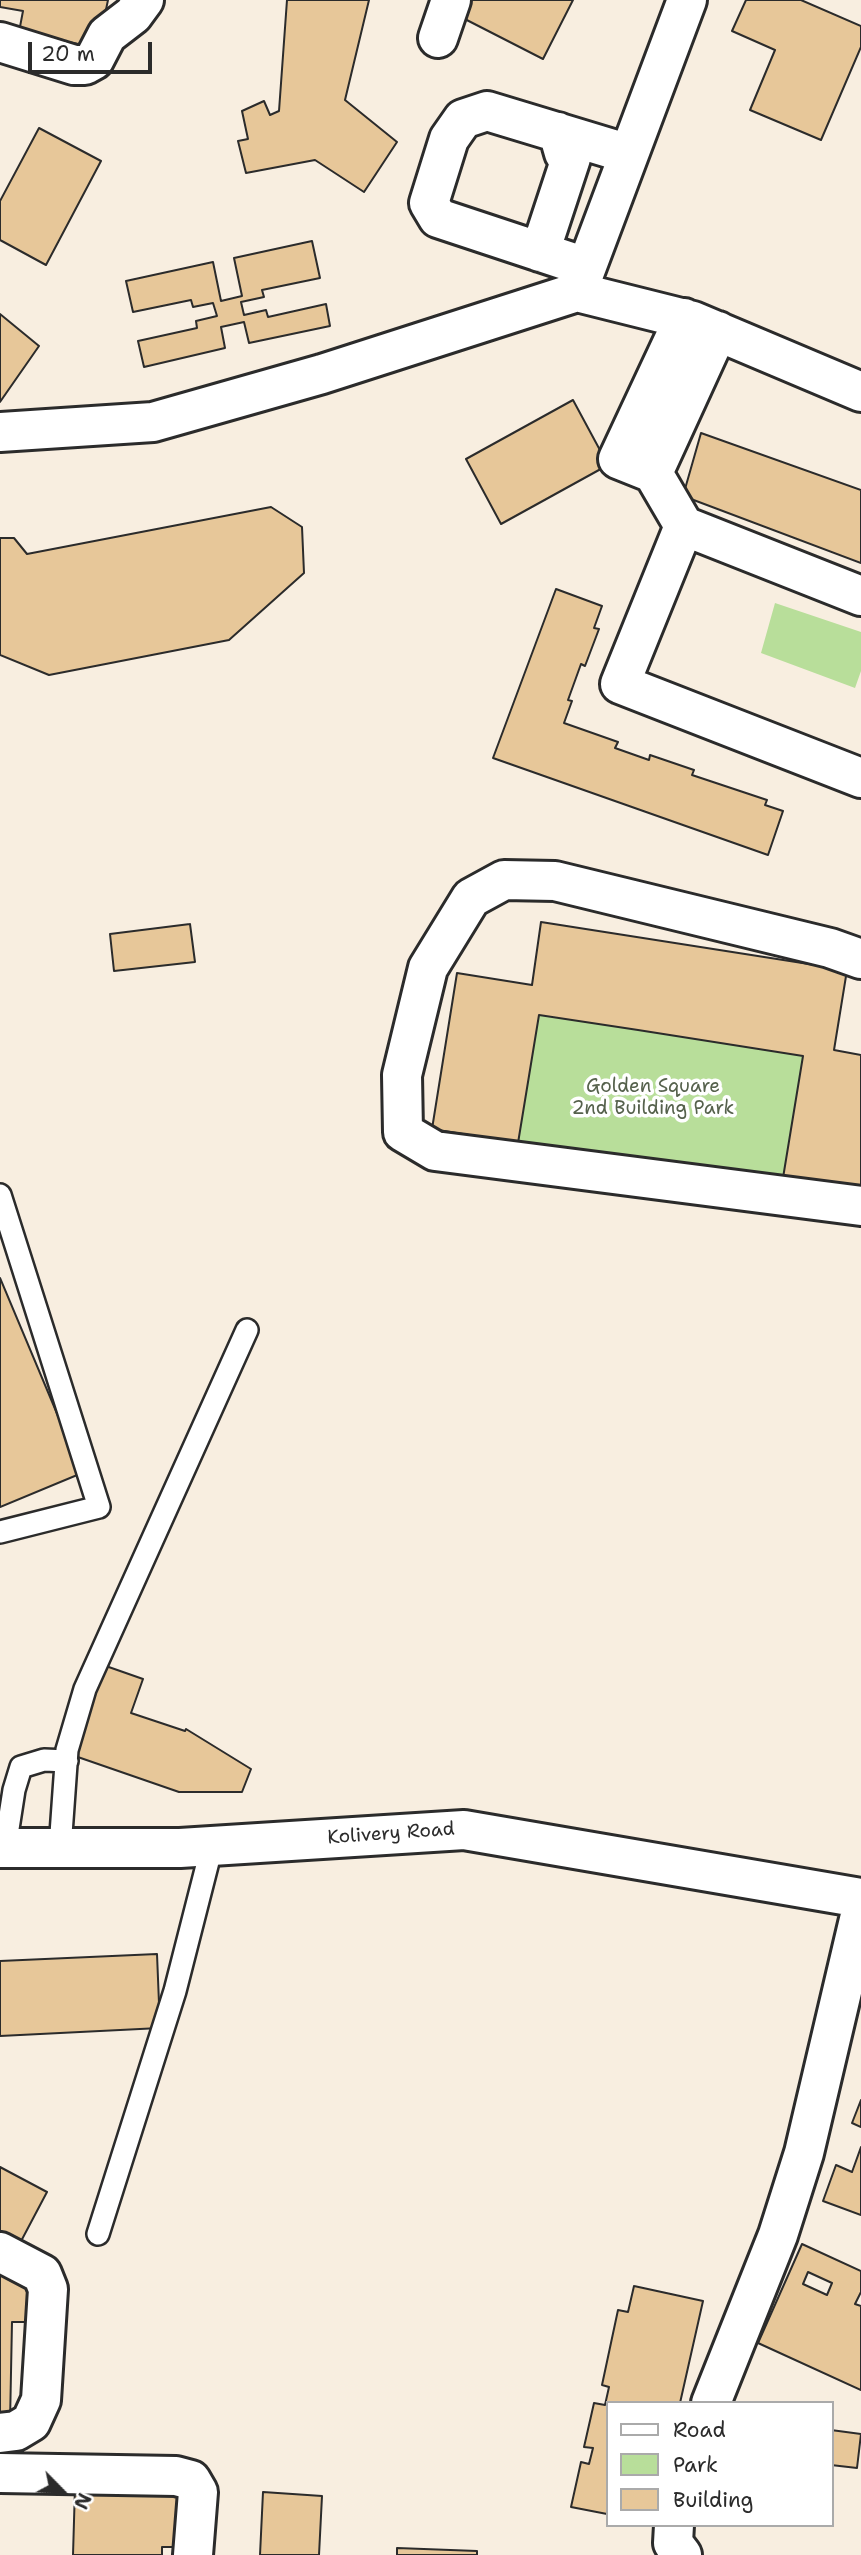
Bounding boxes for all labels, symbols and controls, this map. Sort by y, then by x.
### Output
scale bar [32,28,156,72]
text: 20 m [41,40,95,68]
park label: Golden Square 2nd Building Park [572,1076,734,1120]
street label: Kolivery Road [327,1818,455,1850]
legend [606,2401,833,2527]
text: Road [673,2416,726,2444]
text: Park [673,2451,718,2479]
north arrow [28,2457,98,2527]
text: Building [673,2486,753,2514]
text: N [68,2489,97,2513]

